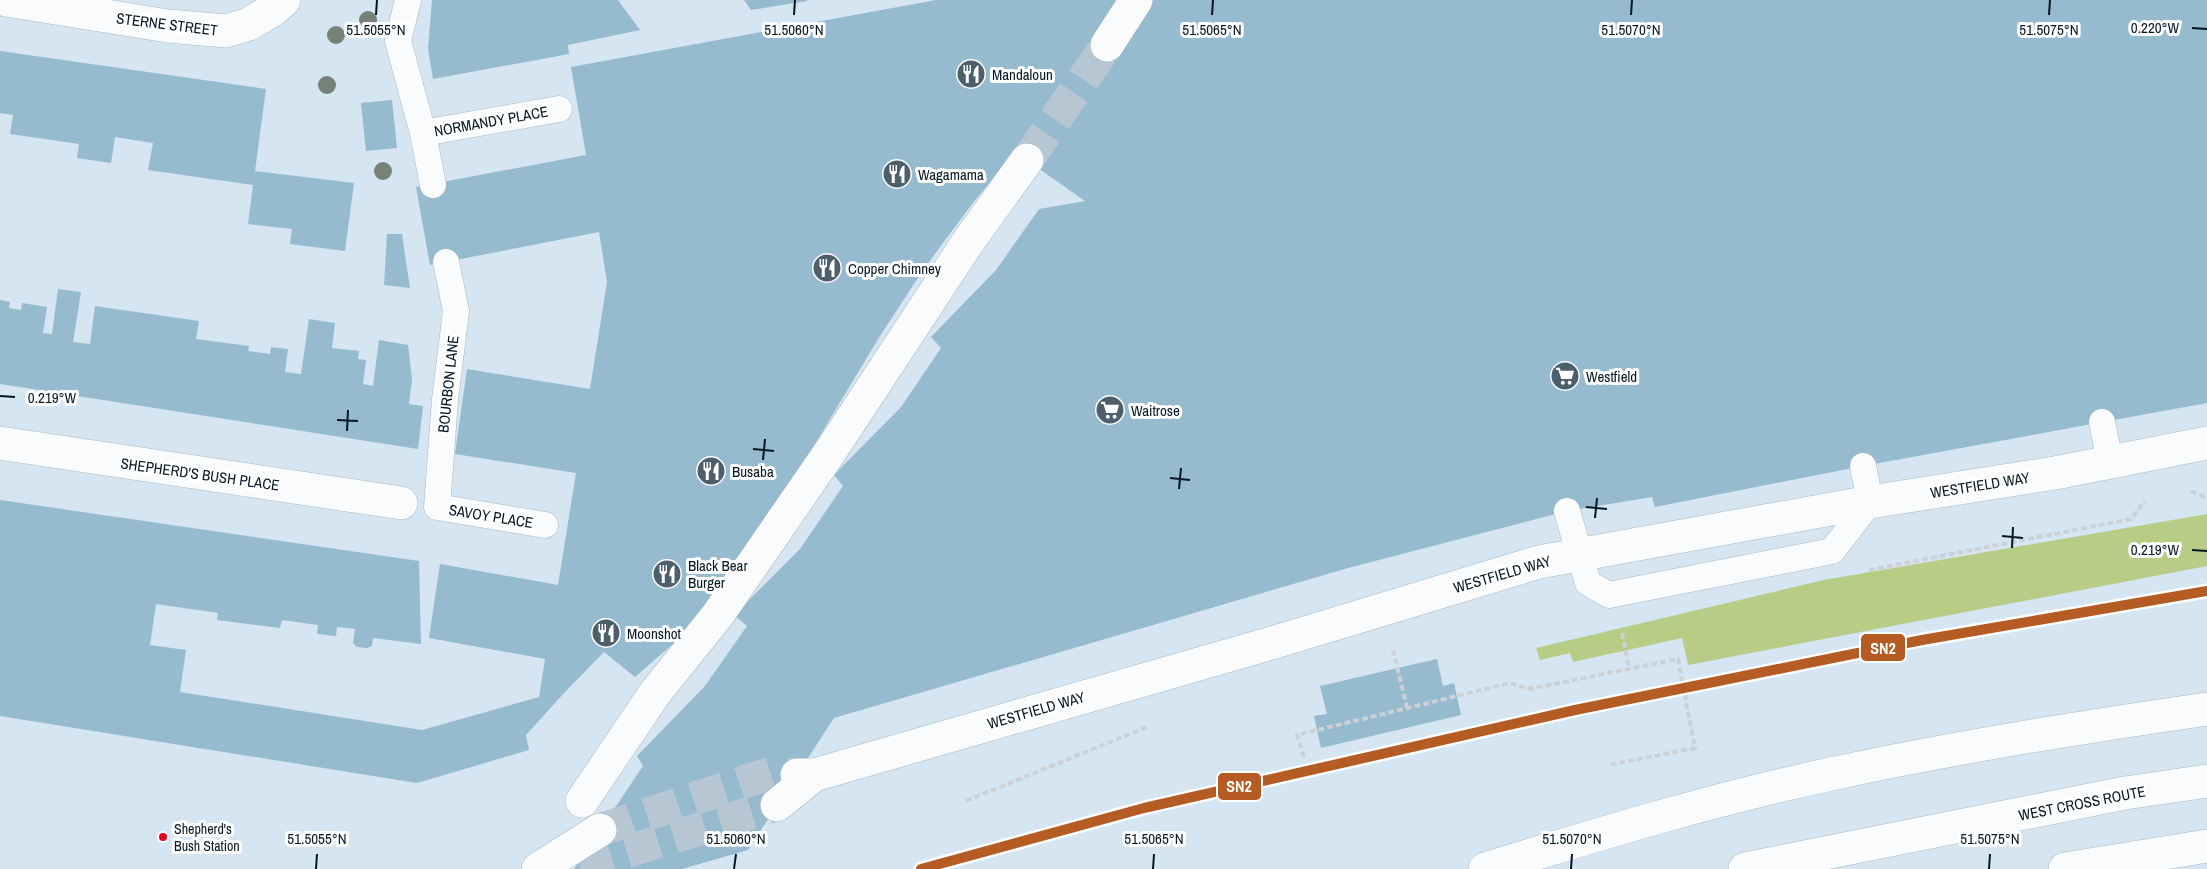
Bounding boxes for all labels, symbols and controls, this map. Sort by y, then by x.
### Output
street label: STERNE STREET [115,7,219,41]
text: 0.220°W [2131,17,2180,38]
text: 51.5055°N [346,19,406,40]
text: 51.5060°N [764,19,824,40]
text: 51.5065°N [1182,19,1242,40]
text: 51.5070°N [1601,19,1661,40]
text: 51.5075°N [2019,19,2079,40]
restaurant icon: Mandaloun [955,58,987,90]
place label: Mandaloun [992,64,1053,85]
street label: NORMANDY PLACE [432,101,550,141]
restaurant icon: Wagamama [881,158,913,190]
place label: Wagamama [918,164,984,185]
restaurant icon: Copper Chimney [811,252,843,284]
place label: Copper Chimney [848,258,942,279]
street label: BOURBON LANE [432,334,464,434]
supermarket icon: Westfield [1549,360,1581,392]
place label: Westfield [1586,366,1637,387]
text: 0.219°W [28,387,77,408]
supermarket icon: Waitrose [1094,394,1126,426]
place label: Waitrose [1131,400,1180,421]
street label: SHEPHERD'S BUSH PLACE [119,452,281,496]
restaurant icon: Busaba [695,455,727,487]
place label: Busaba [732,461,774,482]
street label: WESTFIELD WAY [1929,467,2032,503]
street label: SAVOY PLACE [447,499,535,533]
text: 0.219°W [2131,539,2180,560]
street label: WESTFIELD WAY [1451,550,1554,598]
place label: Black Bear Burger [688,555,747,593]
restaurant icon: Black Bear Burger [651,558,683,590]
restaurant icon: Moonshot [590,617,622,649]
place label: Moonshot [627,623,682,644]
line badge: SN2 [1860,633,1906,662]
text: SN2 [1870,637,1896,659]
street label: WESTFIELD WAY [985,686,1088,734]
line badge: SN2 [1217,772,1262,801]
text: SN2 [1226,775,1252,797]
street label: WEST CROSS ROUTE [2017,780,2147,826]
place label: Shepherd's Bush Station [174,820,240,855]
text: 51.5055°N [287,828,347,849]
text: 51.5060°N [706,828,766,849]
text: 51.5065°N [1124,828,1184,849]
text: 51.5070°N [1542,828,1602,849]
text: 51.5075°N [1960,828,2020,849]
marker: Shepherd's Bush Station [157,831,169,843]

